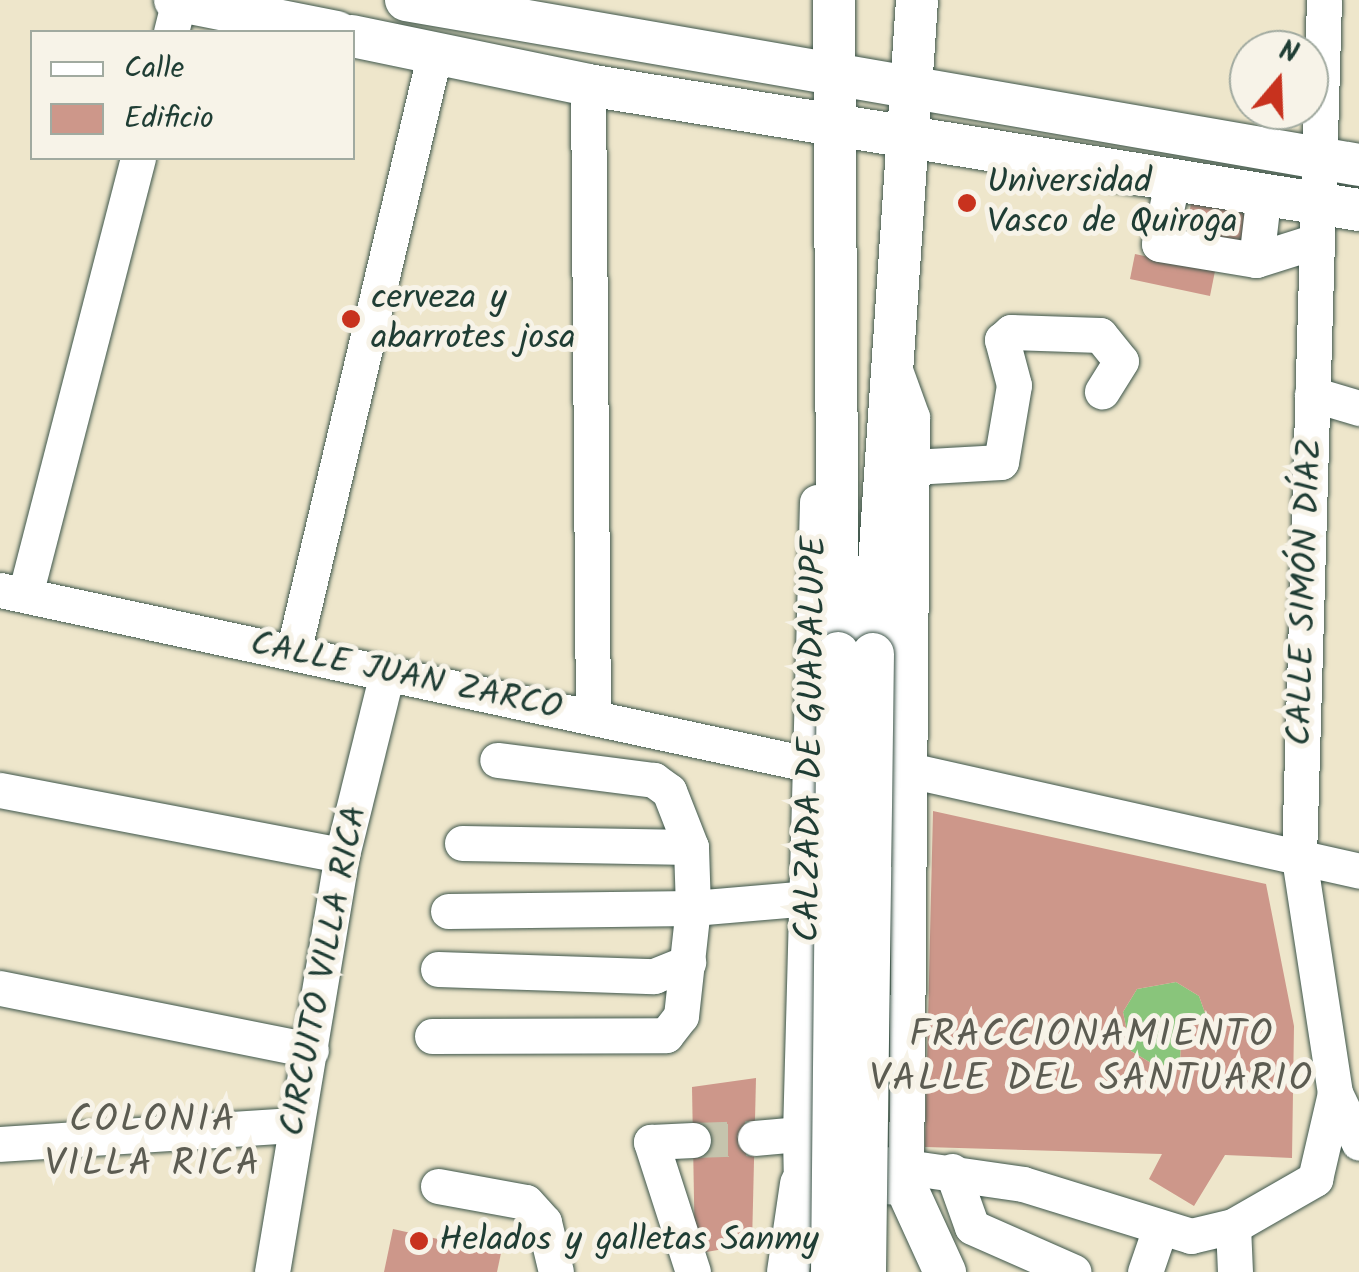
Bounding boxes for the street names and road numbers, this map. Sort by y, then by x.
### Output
street label: CALLE SIMÓN DÍAZ [1280,438,1332,746]
street label: CALZADA DE GUADALUPE [787,536,837,942]
street label: CALLE JUAN ZARCO [247,623,565,731]
street label: CIRCUITO VILLA RICA [272,802,378,1140]

